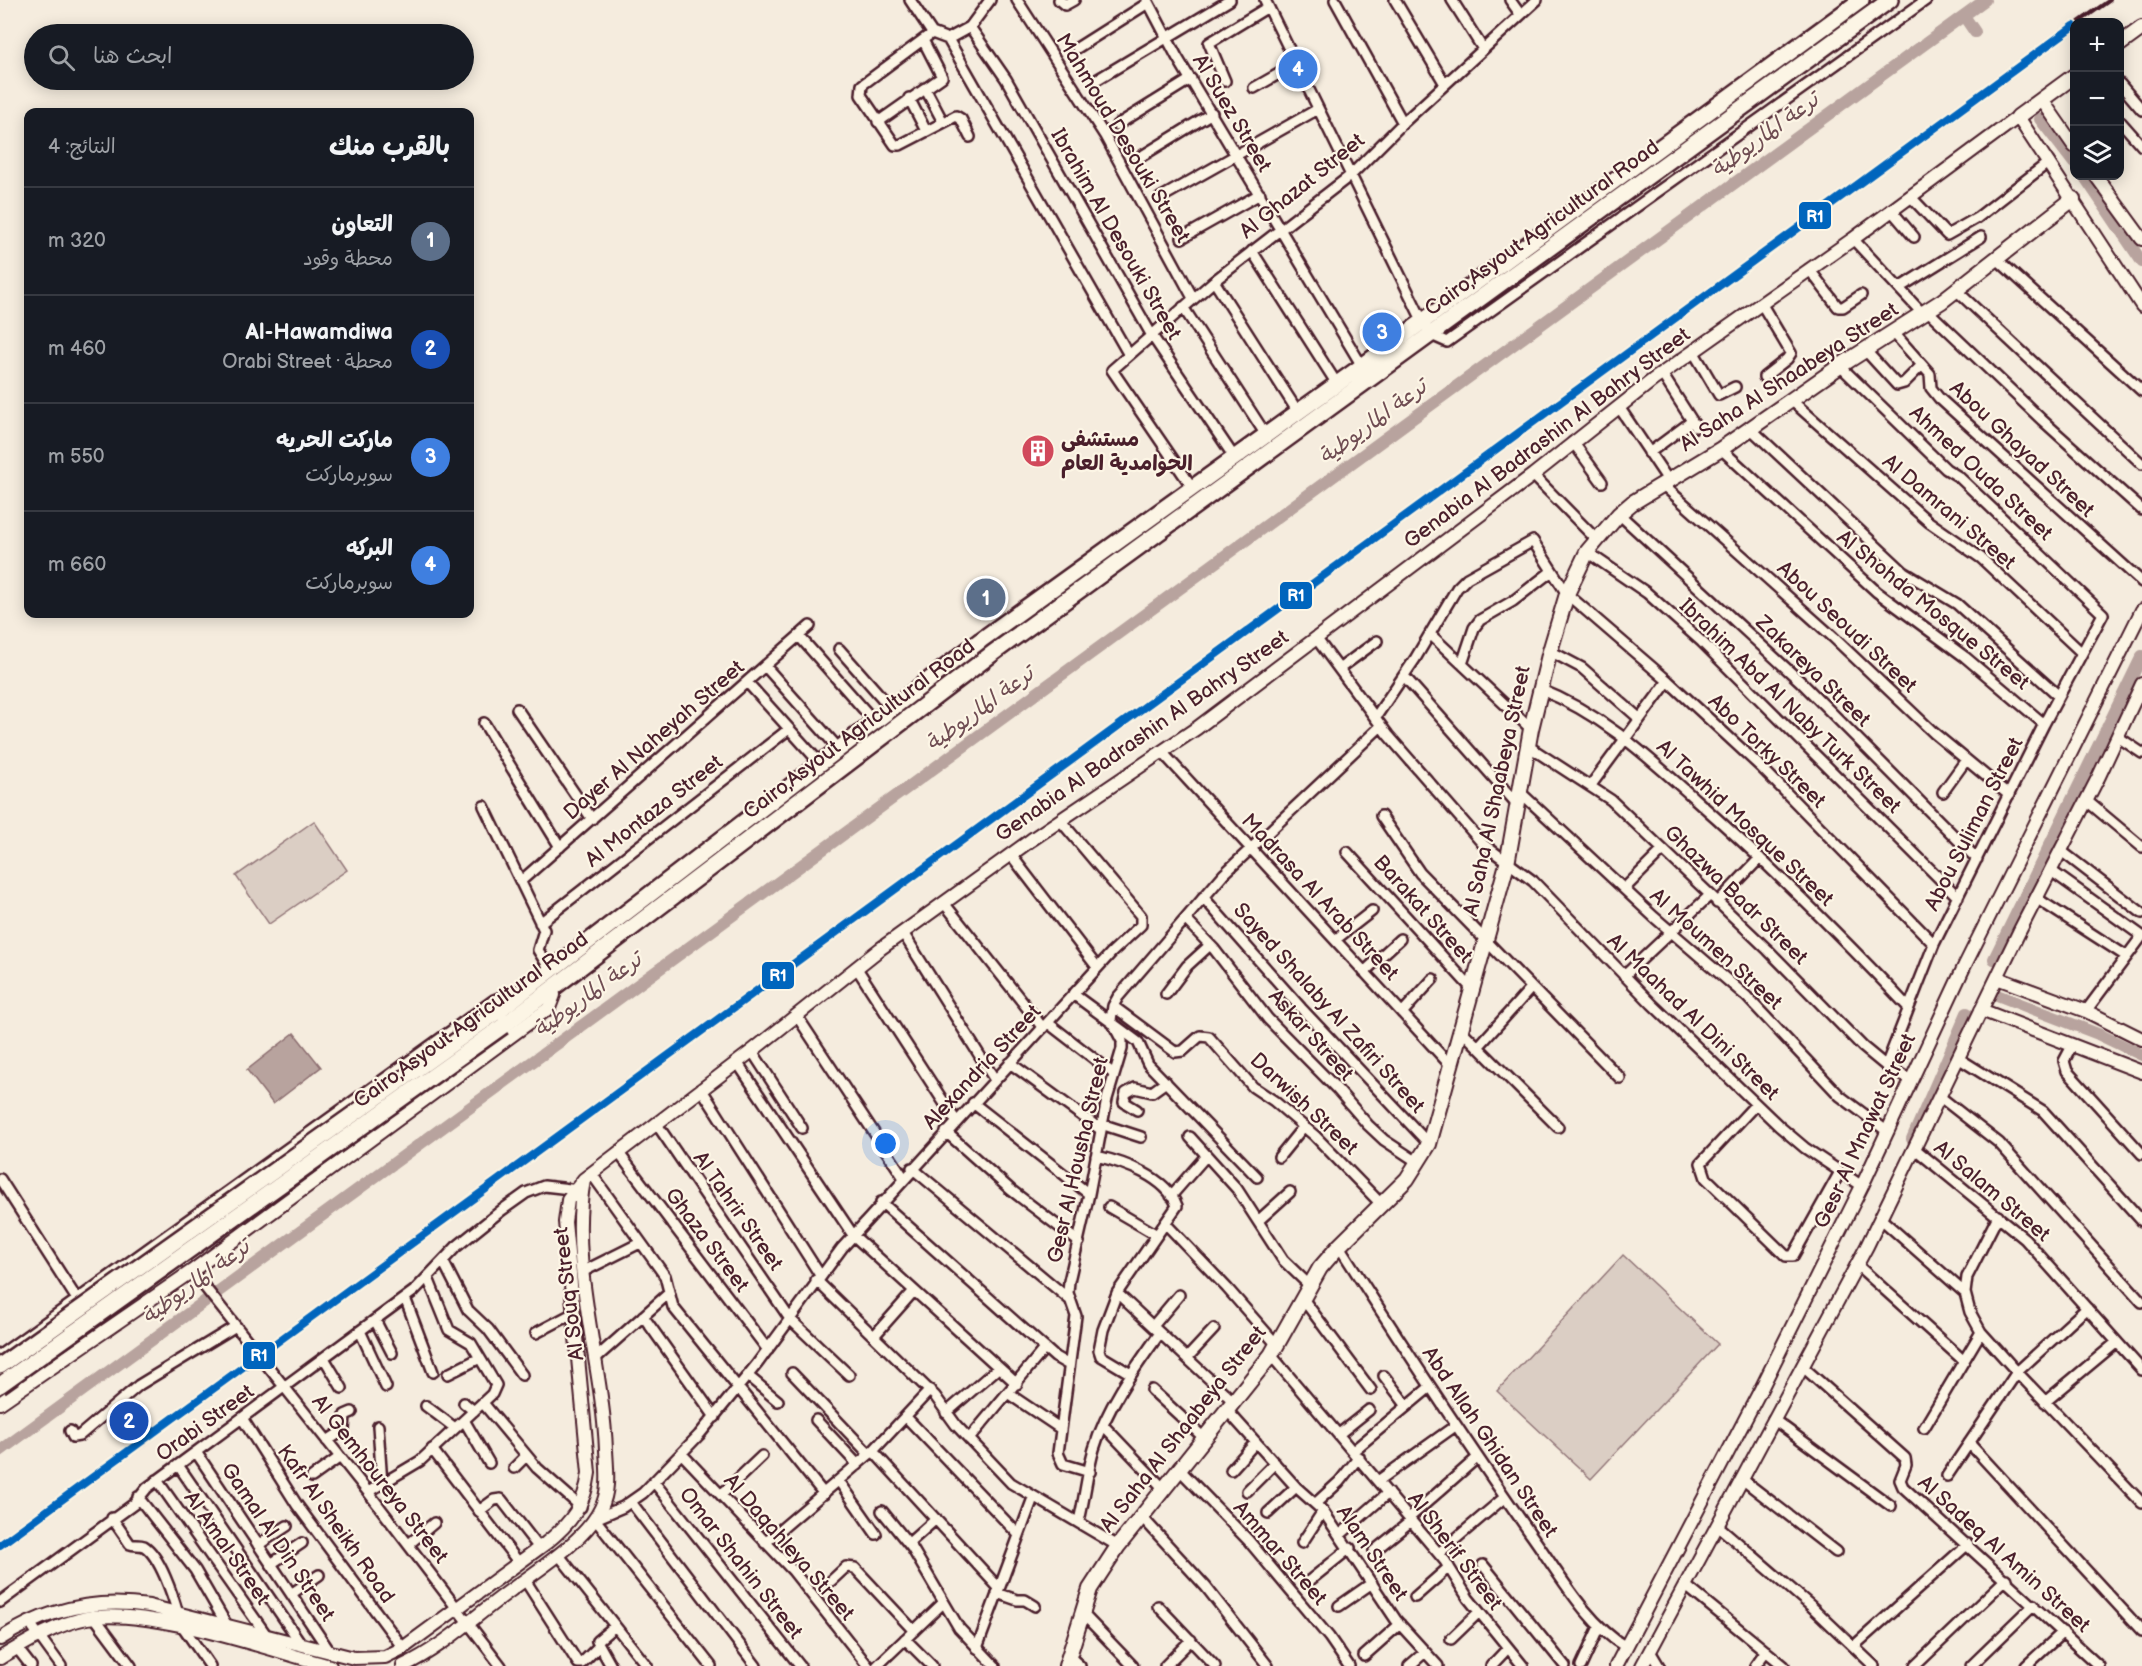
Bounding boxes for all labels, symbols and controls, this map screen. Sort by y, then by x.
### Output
map controls [2070,18,2124,180]
button: + [2070,18,2124,72]
search box [24,24,474,90]
street label: Mahmoud Desouki Street [1051,29,1196,248]
icon: search [45,41,78,74]
text: ابحث هنا [93,43,173,70]
pin: 4 [1278,46,1318,92]
street label: Al Suez Street [1187,50,1277,177]
button: − [2070,72,2124,126]
water label: ترعة الماريوطية [1706,85,1827,183]
street label: Ibrahim Al Desouki Street [1045,124,1187,344]
button: layers [2070,126,2124,180]
street label: Al Ghazat Street [1234,128,1370,244]
text: بالقرب منك [329,132,450,163]
text: النتائج: 4 [48,135,116,159]
street label: Cairo,Asyout Agricultural Road [1420,135,1664,321]
line badge: R1 [1798,201,1832,230]
text: R1 [1806,208,1824,227]
text: التعاون [331,211,393,238]
text: 320 m [48,229,106,253]
text: 1 [426,229,435,253]
text: محطة وقود [303,247,393,271]
street label: Al Saha Al Shaabeya Street [1675,297,1903,457]
pin: 3 [1362,310,1402,354]
text: Al-Hawamdiwa [245,319,393,346]
street label: Genabia Al Badrashin Al Bahry Street [1399,322,1695,554]
text: 460 m [48,337,106,361]
text: 2 [425,337,437,361]
text: محطة · Orabi Street [222,350,393,374]
water label: ترعة الماريوطية [1314,372,1435,470]
street label: Abou Ghayad Street [1944,375,2100,523]
street label: Ahmed Ouda Street [1904,400,2058,546]
text: ماركت الحريه [276,427,393,454]
place label: مستشفى الحوامدية العام [1061,427,1193,479]
building icon: مستشفى الحوامدية العام [1020,433,1056,469]
text: 550 m [48,445,105,469]
text: 3 [425,445,436,469]
street label: Al Damrani Street [1877,449,2021,575]
text: سوبرماركت [305,463,393,487]
street label: Al Shohda Mosque Street [1832,525,2035,696]
text: البركه [346,535,393,562]
text: 660 m [48,553,106,577]
text: 4 [425,553,436,577]
street label: Abou Seoudi Street [1772,556,1922,698]
text: سوبرماركت [305,571,393,595]
pin: 1 [966,576,1006,620]
line badge: R1 [1279,581,1313,610]
text: R1 [1287,587,1305,606]
street label: Ibrahim Abd Al Naby Turk Street [1674,593,1906,819]
street label: Zakareya Street [1750,609,1876,732]
street label: Genabia Al Badrashin Al Bahry Street [991,625,1294,847]
street label: Cairo,Asyout Agricultural Road [738,634,980,824]
street label: Dayer Al Naheyah Street [559,654,750,825]
water label: ترعة الماريوطية [921,659,1042,757]
street label: Al Saha Al Shaabeya Street [1458,663,1536,918]
street label: Abo Torky Street [1703,689,1831,814]
street label: Abou Suliman Street [1919,733,2029,915]
street label: Al Tawhid Mosque Street [1651,734,1839,912]
street label: Al Montaza Street [580,749,728,872]
street label: Madrasa Al Arab Street [1236,808,1404,986]
street label: Ghazwa Badr Street [1659,820,1813,970]
street label: Barakat Street [1368,850,1478,968]
street label: Al Moumen Street [1645,883,1788,1015]
street label: Sayed Shalaby Al Zafiri Street [1228,898,1430,1119]
street label: Cairo,Asyout Agricultural Road [349,927,593,1113]
street label: Al Maahad Al Dini Street [1602,928,1785,1106]
water label: ترعة الماريوطية [529,945,650,1043]
line badge: R1 [761,961,795,990]
text: R1 [769,967,787,986]
street label: Askar Street [1263,984,1359,1086]
street label: Alexandria Street [918,999,1047,1135]
street label: Gesr Al Mnawat Street [1809,1029,1921,1232]
street label: Darwish Street [1245,1048,1364,1161]
street label: Gesr Al Housha Street [1042,1054,1114,1265]
your location [871,1129,900,1158]
street label: Al Salam Street [1929,1135,2056,1247]
street label: Al Tahrir Street [688,1147,789,1276]
street label: Ghaza Street [660,1183,755,1297]
street label: Al Souq Street [548,1225,590,1362]
water label: ترعة الماريوطية [137,1232,258,1330]
street label: Al Saha Al Shaabeya Street [1095,1320,1272,1537]
line badge: R1 [242,1341,276,1370]
street label: Abd Allah Ghidan Street [1417,1342,1563,1543]
text: R1 [250,1347,268,1366]
street label: Orabi Street [151,1379,259,1467]
street label: Al Gemhoureya Street [306,1390,454,1569]
pin: 2 [110,1398,148,1444]
street label: Kafr Al Sheikh Road [272,1440,400,1608]
street label: Gamal Al Din Street [216,1458,341,1626]
street label: Al Daqahleya Street [718,1468,860,1626]
street label: Al Sadeq Al Amin Street [1913,1470,2096,1638]
street label: Omar Shahin Street [674,1482,808,1644]
street label: Al Amal Street [179,1486,276,1610]
street label: Al Sherif Street [1402,1487,1508,1615]
street label: Ammar Street [1228,1496,1332,1611]
street label: Alam Street [1331,1501,1413,1606]

